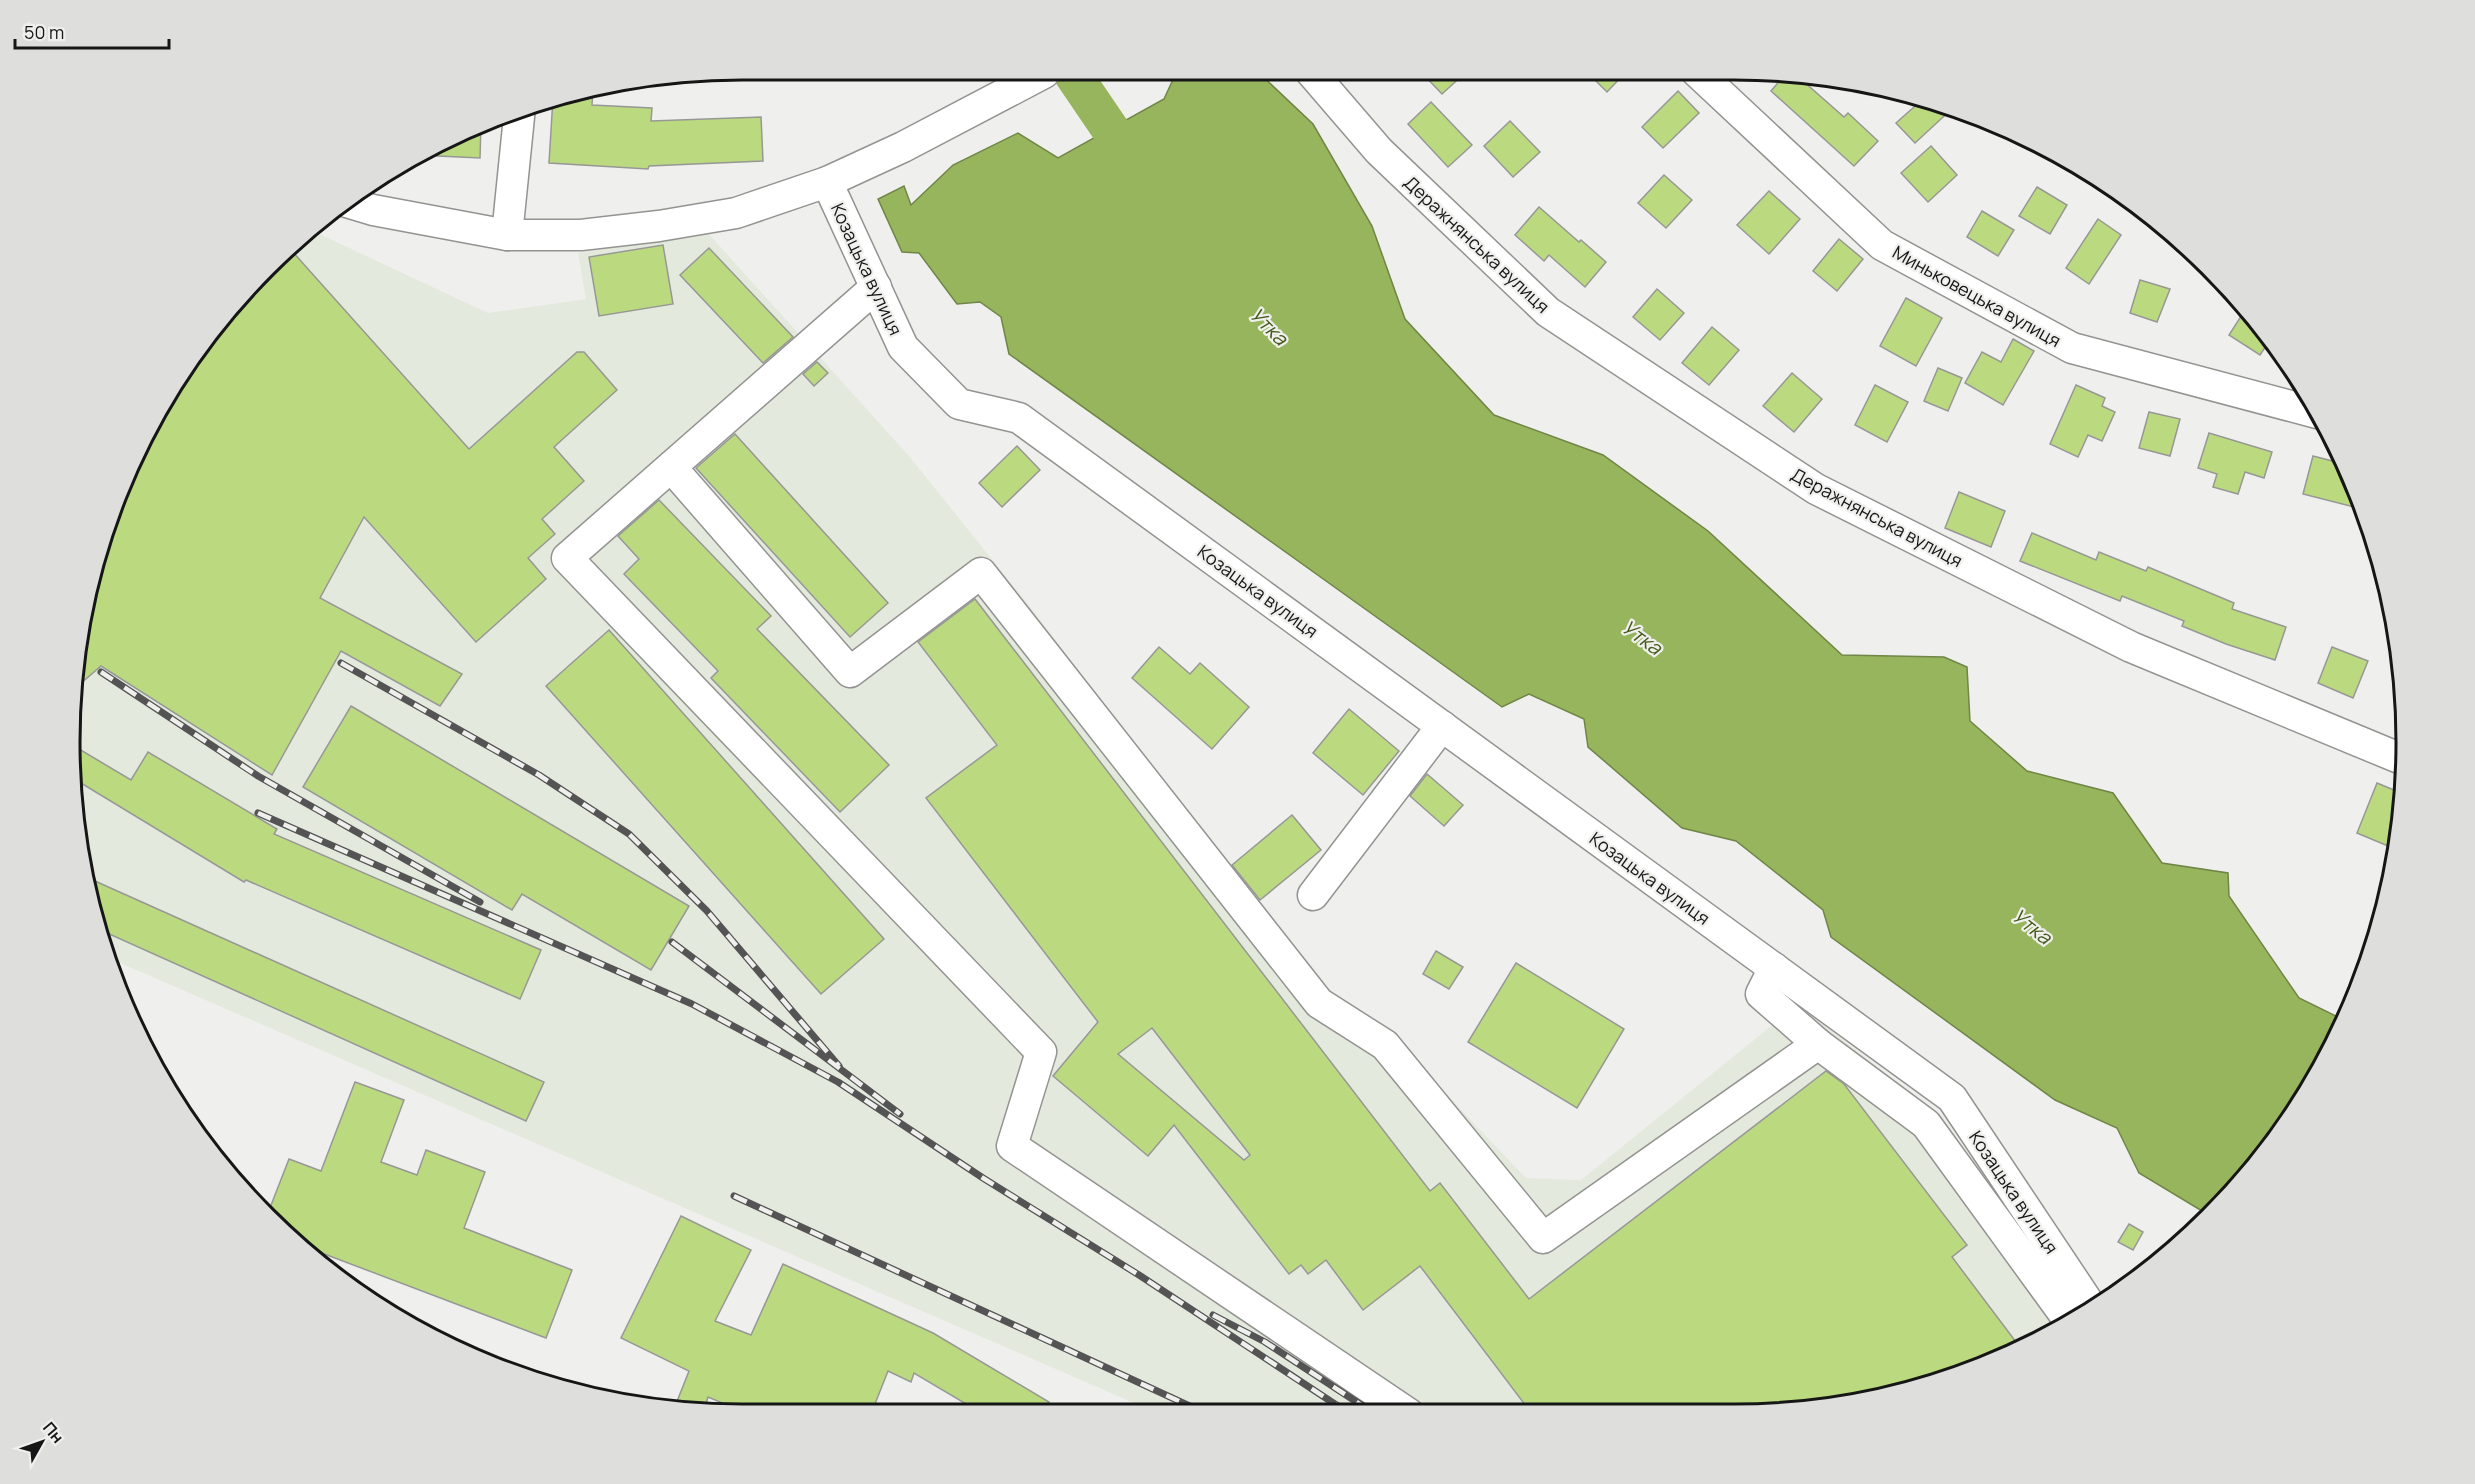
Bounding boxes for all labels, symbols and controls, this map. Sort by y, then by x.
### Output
scale bar [15,12,170,50]
text: 50 m [24,20,64,44]
street label: Деражнянська вулиця [1399,170,1555,318]
street label: Козацька вулиця [826,199,908,339]
street label: Миньковецька вулиця [1889,240,2065,352]
water label: Утка [1244,301,1295,352]
street label: Деражнянська вулиця [1787,462,1967,572]
street label: Козацька вулиця [1193,539,1323,643]
water label: Утка [1616,613,1668,661]
street label: Козацька вулиця [1585,826,1715,930]
water label: Утка [2007,902,2058,951]
street label: Козацька вулиця [1964,1126,2064,1258]
north arrow [12,1412,72,1472]
text: Пн [38,1417,69,1448]

